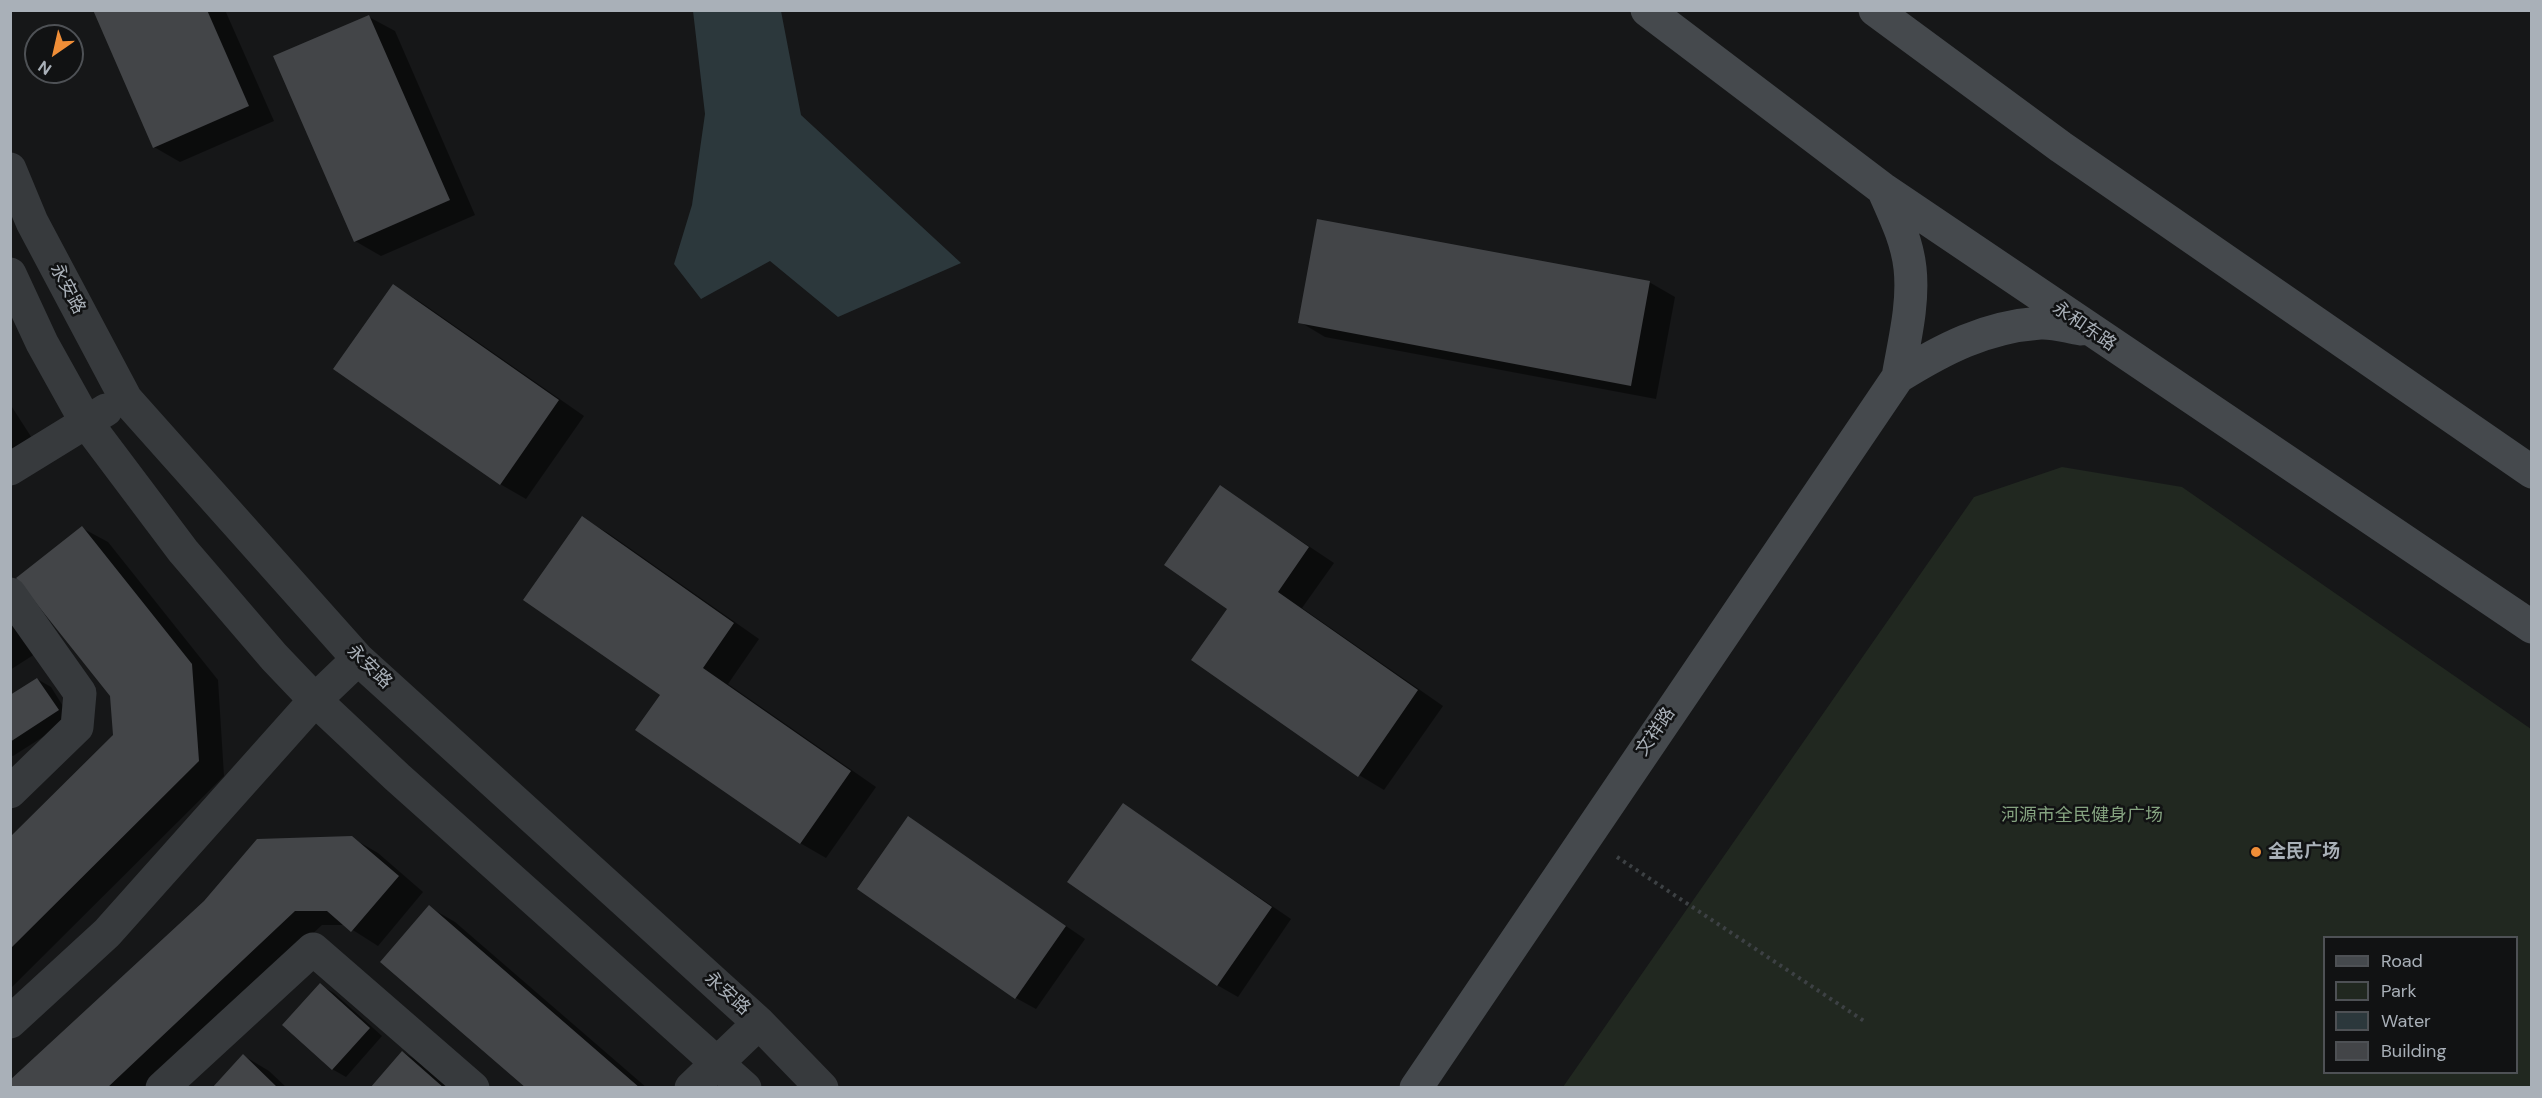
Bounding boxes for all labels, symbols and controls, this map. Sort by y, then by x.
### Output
north arrow [24,24,84,84]
text: N [34,56,55,80]
street label: 永安路 [45,260,89,318]
street label: 永和东路 [2048,298,2120,356]
street label: 永安路 [342,640,396,694]
street label: 文祥路 [1632,704,1680,760]
park label: 河源市全民健身广场 [2001,805,2163,827]
place label: 全民广场 [2268,841,2340,863]
marker: 全民广场 [2249,845,2263,859]
legend [2323,936,2518,1074]
text: Road [2381,949,2423,973]
street label: 永安路 [700,968,754,1020]
text: Park [2381,979,2417,1003]
text: Water [2381,1009,2431,1033]
text: Building [2381,1039,2446,1063]

